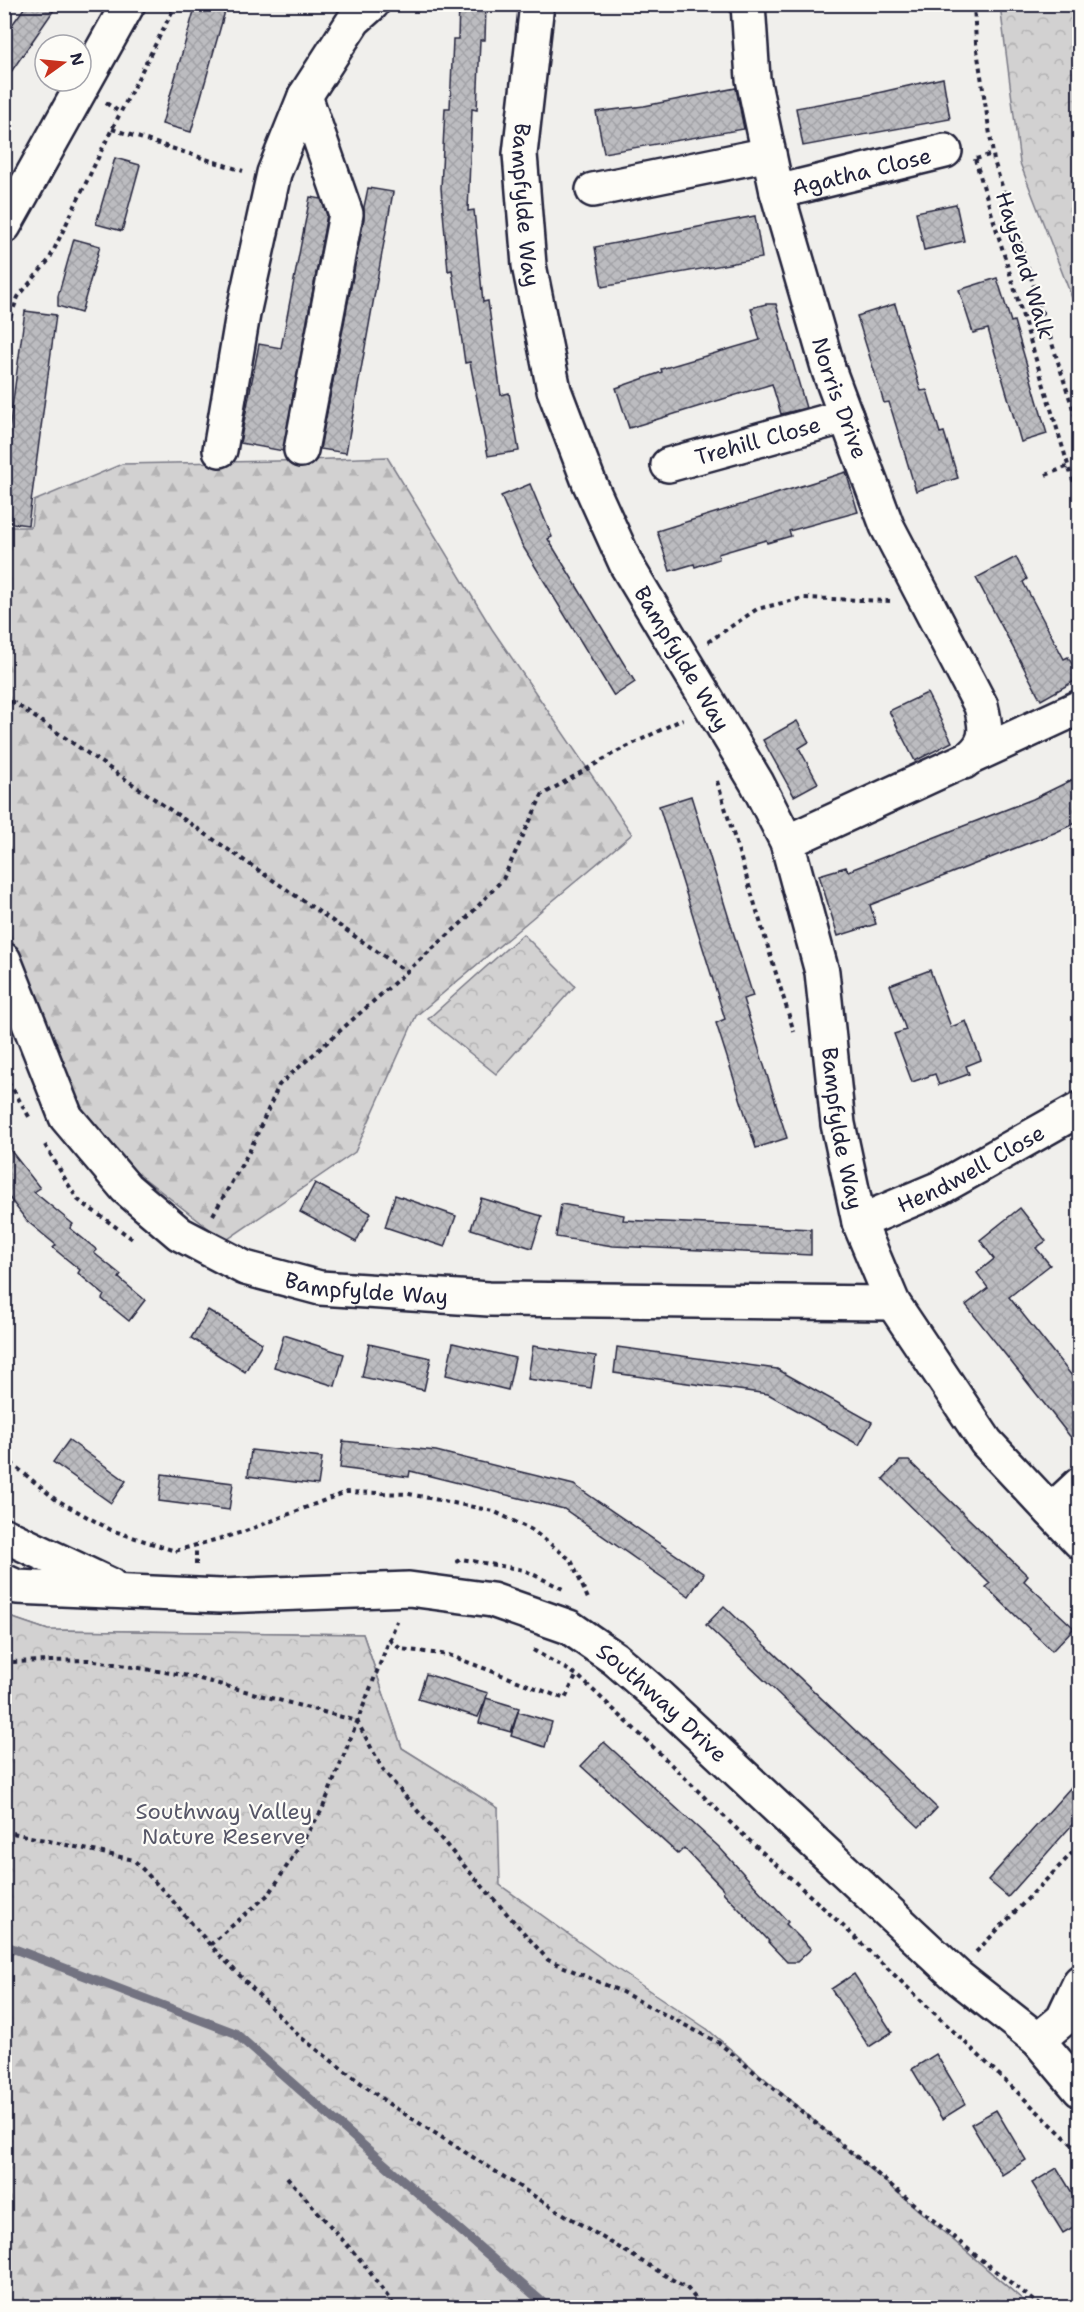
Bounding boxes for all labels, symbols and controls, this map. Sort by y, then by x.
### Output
north arrow [33,33,93,93]
text: N [65,50,89,68]
street label: Bampfylde Way [505,121,548,289]
street label: Agatha Close [789,140,934,202]
street label: Haysend Walk [989,188,1061,342]
street label: Norris Drive [805,334,875,463]
street label: Trehill Close [692,409,824,471]
street label: Bampfylde Way [628,580,737,736]
street label: Bampfylde Way [815,1046,870,1212]
street label: Hendwell Close [893,1118,1050,1219]
street label: Bampfylde Way [282,1265,449,1311]
street label: Southway Drive [591,1636,734,1769]
park label: Southway Valley Nature Reserve [136,1797,312,1851]

